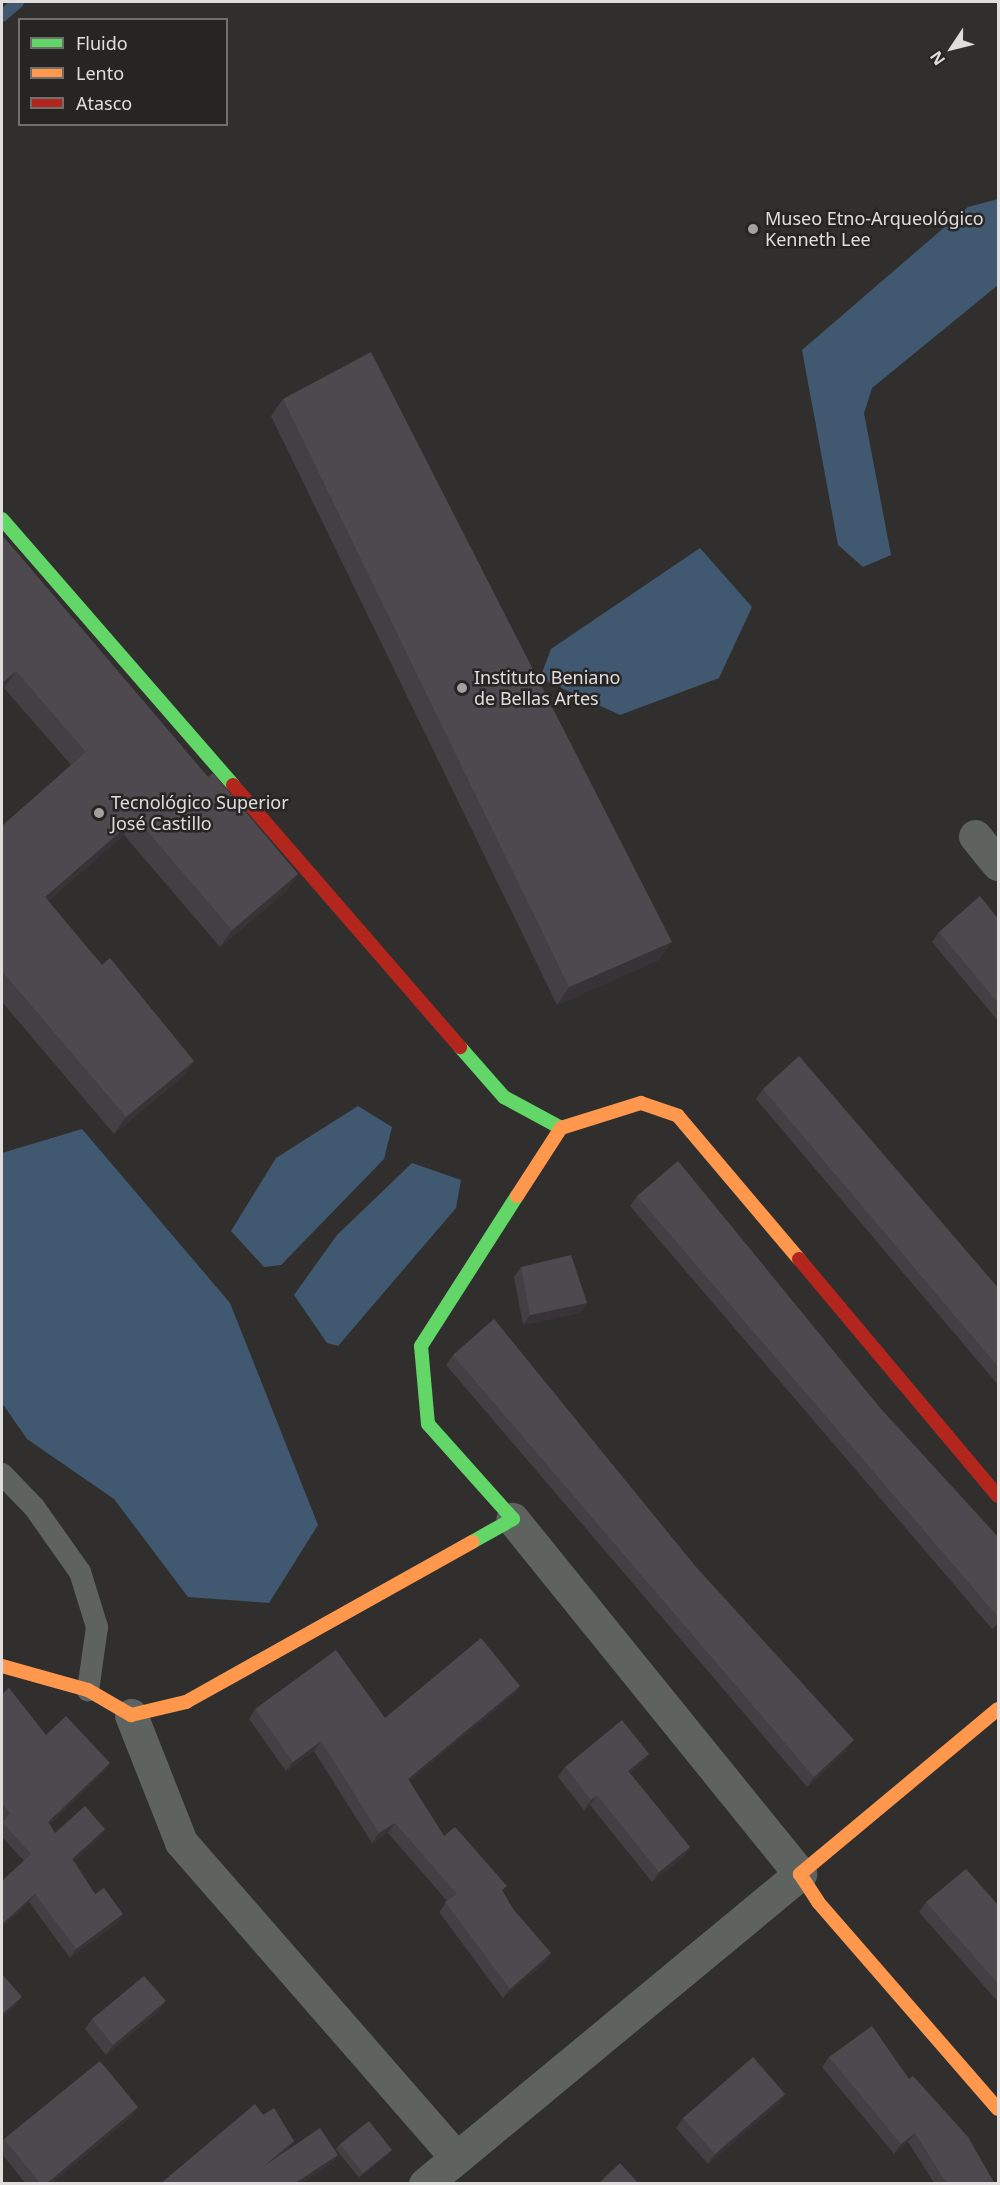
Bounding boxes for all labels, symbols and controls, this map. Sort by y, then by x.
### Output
legend [18,18,228,126]
north arrow [922,18,982,78]
text: Fluido [76,31,128,55]
text: N [925,47,950,70]
text: Lento [76,61,124,85]
text: Atasco [76,91,132,115]
place label: Museo Etno-Arqueológico Kenneth Lee [765,208,984,250]
marker: Museo Etno-Arqueológico Kenneth Lee [746,222,760,236]
place label: Instituto Beniano de Bellas Artes [474,667,620,710]
marker: Instituto Beniano de Bellas Artes [455,681,469,695]
place label: Tecnológico Superior José Castillo [111,792,289,834]
marker: Tecnológico Superior José Castillo [92,806,106,820]

